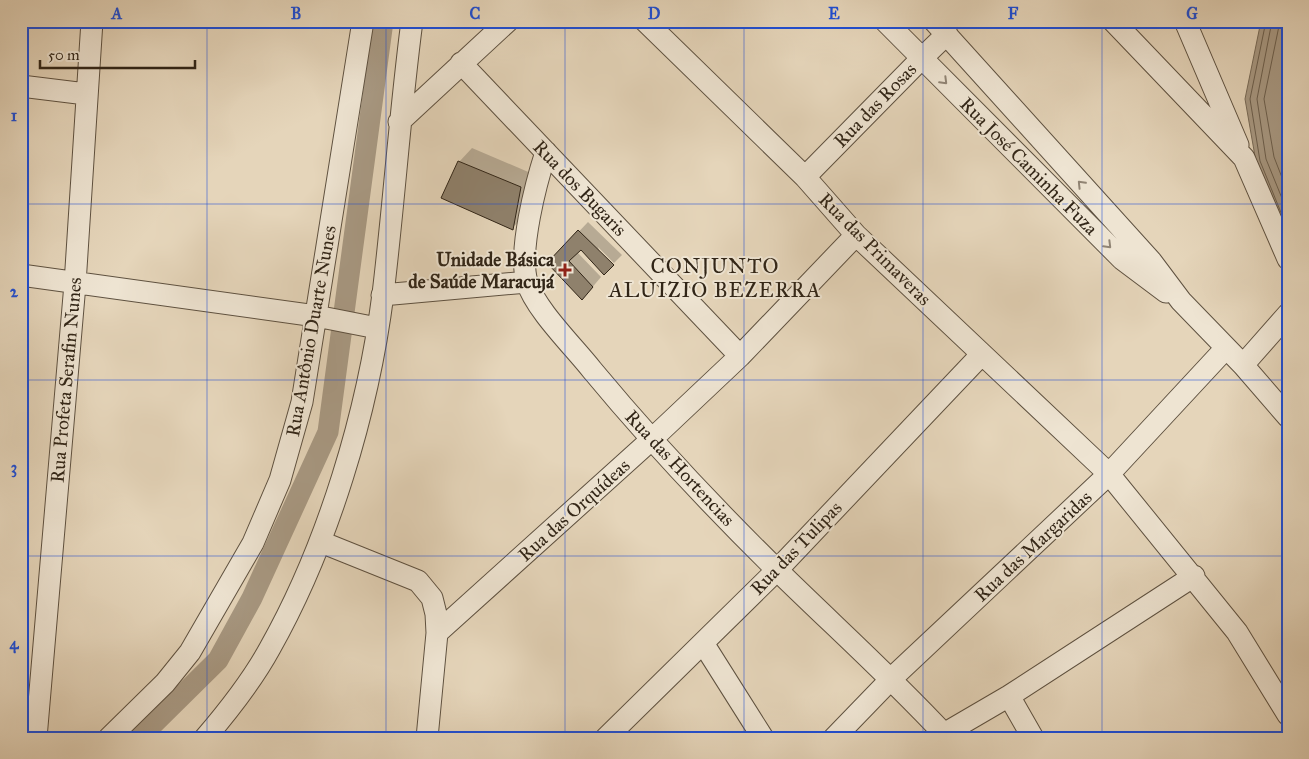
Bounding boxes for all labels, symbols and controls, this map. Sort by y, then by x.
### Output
text: A [111,4,123,23]
text: B [291,4,301,23]
text: C [470,4,481,23]
text: D [648,4,661,23]
text: E [828,4,840,23]
text: F [1008,4,1019,23]
text: G [1186,4,1198,23]
scale bar [40,38,195,70]
text: 50 m [48,46,80,64]
street label: Rua das Rosas [829,58,921,152]
one-way arrow [938,75,947,84]
street label: Rua José Caminha Fuza [955,92,1103,241]
text: 1 [11,106,18,125]
street label: Rua dos Bugaris [528,135,632,242]
one-way arrow [1078,181,1087,190]
street label: Rua das Primaveras [814,188,936,310]
street label: Rua Antônio Duarte Nunes [281,223,341,438]
one-way arrow [1103,239,1112,248]
place label: Unidade Básica de Saúde Maracujá [408,248,555,294]
district label: CONJUNTO ALUIZIO BEZERRA [608,253,821,303]
marker: Unidade Básica de Saúde Maracujá [558,263,572,277]
street label: Rua Profeta Serafin Nunes [46,276,86,484]
text: 2 [10,282,19,301]
street label: Rua das Hortencias [620,405,740,531]
street label: Rua das Orquídeas [513,454,635,567]
text: 3 [11,458,17,478]
street label: Rua das Margaridas [969,486,1097,607]
street label: Rua das Tulipas [745,496,847,600]
text: 4 [10,634,20,654]

